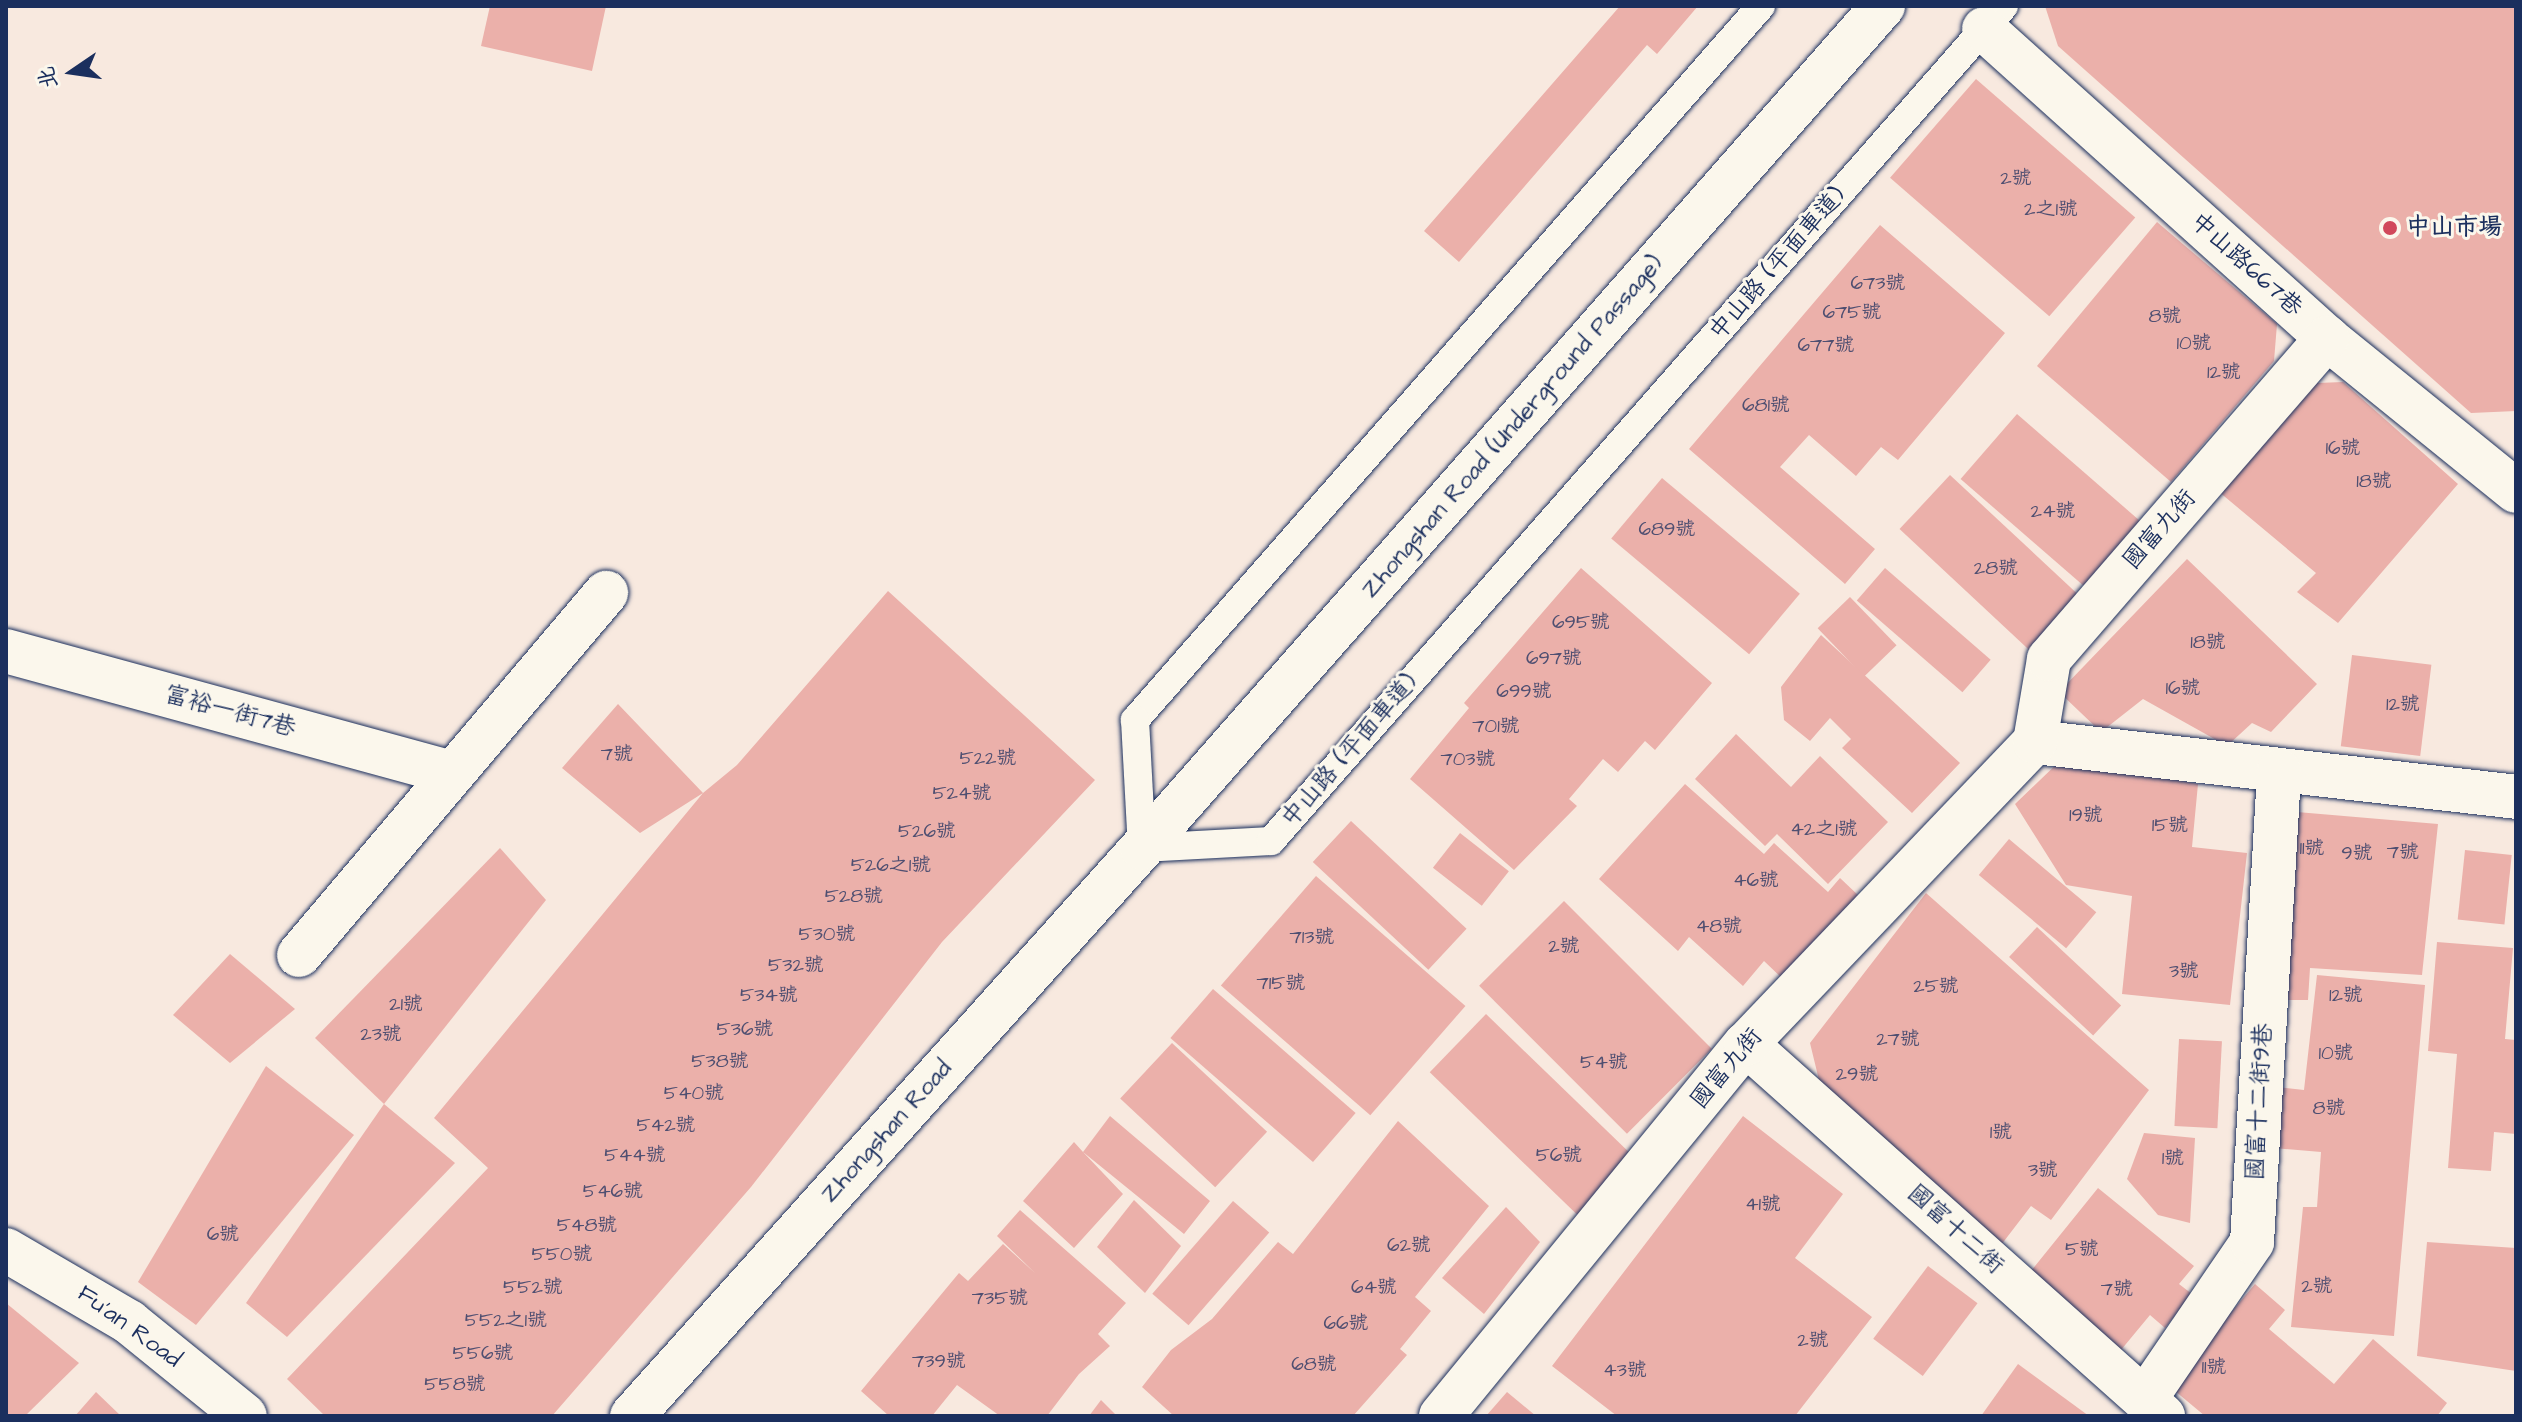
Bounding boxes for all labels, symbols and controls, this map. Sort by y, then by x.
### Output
north arrow [32,32,112,112]
text: 北 [31,63,66,92]
house number: 2號 [2000,166,2032,190]
street label: 中山路 (平面車道) [1704,182,1852,346]
house number: 2之1號 [2024,197,2078,221]
street label: 中山路667巷 [2184,207,2308,323]
place label: 中山市場 [2406,214,2502,242]
marker: 中山市場 [2381,219,2399,237]
street label: Zhongshan Road (Underground Passage) [1356,250,1670,604]
house number: 673號 [1850,271,1906,295]
house number: 675號 [1822,300,1882,324]
house number: 8號 [2149,304,2181,328]
house number: 10號 [2176,331,2212,355]
house number: 677號 [1797,333,1855,357]
house number: 12號 [2207,360,2241,384]
house number: 681號 [1742,393,1790,417]
house number: 16號 [2325,436,2361,460]
house number: 18號 [2356,469,2392,493]
street label: 國富九街 [2118,484,2202,576]
house number: 24號 [2030,499,2076,523]
house number: 689號 [1639,517,1695,541]
house number: 28號 [1974,556,2018,580]
house number: 695號 [1552,610,1610,634]
house number: 18號 [2190,630,2226,654]
house number: 697號 [1526,646,1582,670]
street label: 中山路 (平面車道) [1276,669,1424,833]
house number: 16號 [2165,676,2201,700]
house number: 699號 [1496,679,1552,703]
street label: 富裕一街7巷 [161,681,299,743]
house number: 12號 [2386,692,2420,716]
house number: 701號 [1472,714,1520,738]
house number: 7號 [601,742,633,766]
house number: 522號 [959,746,1017,770]
house number: 703號 [1440,747,1496,771]
house number: 524號 [932,781,992,805]
house number: 19號 [2069,803,2103,827]
house number: 15號 [2152,813,2188,837]
house number: 42之1號 [1790,817,1858,841]
house number: 526號 [898,819,956,843]
house number: 11號 [2299,836,2325,860]
house number: 7號 [2387,840,2419,864]
house number: 9號 [2341,841,2373,865]
house number: 526之1號 [851,853,931,877]
house number: 46號 [1733,868,1779,892]
house number: 528號 [825,884,883,908]
house number: 48號 [1696,914,1742,938]
house number: 530號 [799,922,855,946]
house number: 713號 [1289,925,1335,949]
house number: 2號 [1548,934,1580,958]
house number: 532號 [768,953,824,977]
house number: 3號 [2169,959,2199,983]
house number: 715號 [1256,971,1306,995]
house number: 25號 [1913,974,1959,998]
house number: 534號 [740,983,798,1007]
house number: 12號 [2329,983,2363,1007]
house number: 21號 [389,992,423,1016]
house number: 536號 [717,1017,773,1041]
house number: 23號 [360,1022,402,1046]
street label: 國富九街 [1685,1023,1769,1115]
street label: 國富十二街9巷 [2241,1023,2279,1181]
house number: 27號 [1876,1027,1920,1051]
house number: 10號 [2318,1041,2354,1065]
house number: 538號 [691,1049,749,1073]
house number: 54號 [1580,1050,1628,1074]
street label: Zhongshan Road [816,1055,958,1209]
house number: 29號 [1836,1062,1878,1086]
house number: 540號 [664,1081,724,1105]
house number: 8號 [2313,1096,2345,1120]
house number: 542號 [636,1113,696,1137]
house number: 1號 [1990,1120,2012,1144]
house number: 544號 [604,1143,666,1167]
house number: 56號 [1536,1143,1582,1167]
house number: 1號 [2162,1146,2184,1170]
house number: 3號 [2028,1158,2058,1182]
house number: 546號 [583,1179,643,1203]
street label: 國富十二街 [1901,1179,2009,1281]
house number: 41號 [1745,1192,1781,1216]
house number: 548號 [557,1213,617,1237]
house number: 6號 [207,1222,239,1246]
house number: 62號 [1387,1233,1431,1257]
house number: 5號 [2065,1237,2099,1261]
house number: 550號 [532,1242,592,1266]
house number: 2號 [2301,1274,2333,1298]
house number: 552號 [503,1275,563,1299]
house number: 64號 [1351,1275,1397,1299]
house number: 7號 [2101,1277,2133,1301]
street label: Fu’an Road [71,1280,187,1374]
house number: 735號 [972,1286,1028,1310]
house number: 552之1號 [465,1308,547,1332]
house number: 66號 [1323,1311,1369,1335]
house number: 2號 [1797,1328,1829,1352]
house number: 556號 [453,1341,513,1365]
house number: 739號 [912,1349,966,1373]
house number: 68號 [1291,1352,1337,1376]
house number: 11號 [2201,1355,2227,1379]
house number: 43號 [1603,1358,1647,1382]
house number: 558號 [424,1372,486,1396]

